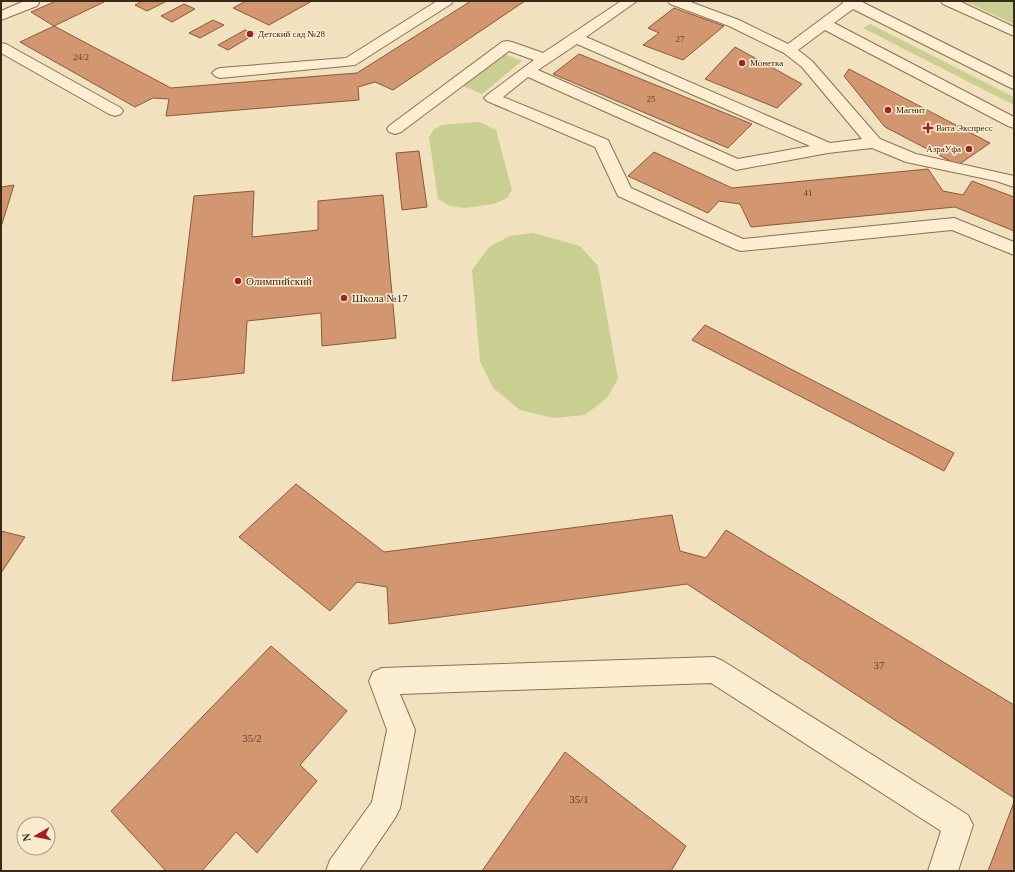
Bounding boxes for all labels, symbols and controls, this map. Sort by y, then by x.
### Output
marker: Детский сад №28 [245,29,255,39]
place label: Детский сад №28 [258,29,326,39]
house number: 27 [676,34,685,44]
house number: 24/2 [73,52,89,62]
marker: Монетка [737,58,747,68]
place label: Монетка [750,58,783,68]
house number: 25 [647,94,656,104]
marker: Магнит [883,105,893,115]
place label: Магнит [896,105,925,115]
marker: Вита Экспресс [923,123,933,133]
place label: Вита Экспресс [936,123,993,133]
place label: АзраУфа [926,144,961,154]
marker: АзраУфа [964,144,974,154]
house number: 41 [804,188,813,198]
place label: Олимпийский [246,275,312,287]
marker: Олимпийский [233,276,243,286]
place label: Школа №17 [352,292,408,304]
marker: Школа №17 [339,293,349,303]
house number: 37 [874,659,885,671]
house number: 35/2 [242,732,262,744]
house number: 35/1 [569,793,589,805]
north arrow [16,816,56,856]
text: N [20,833,33,842]

